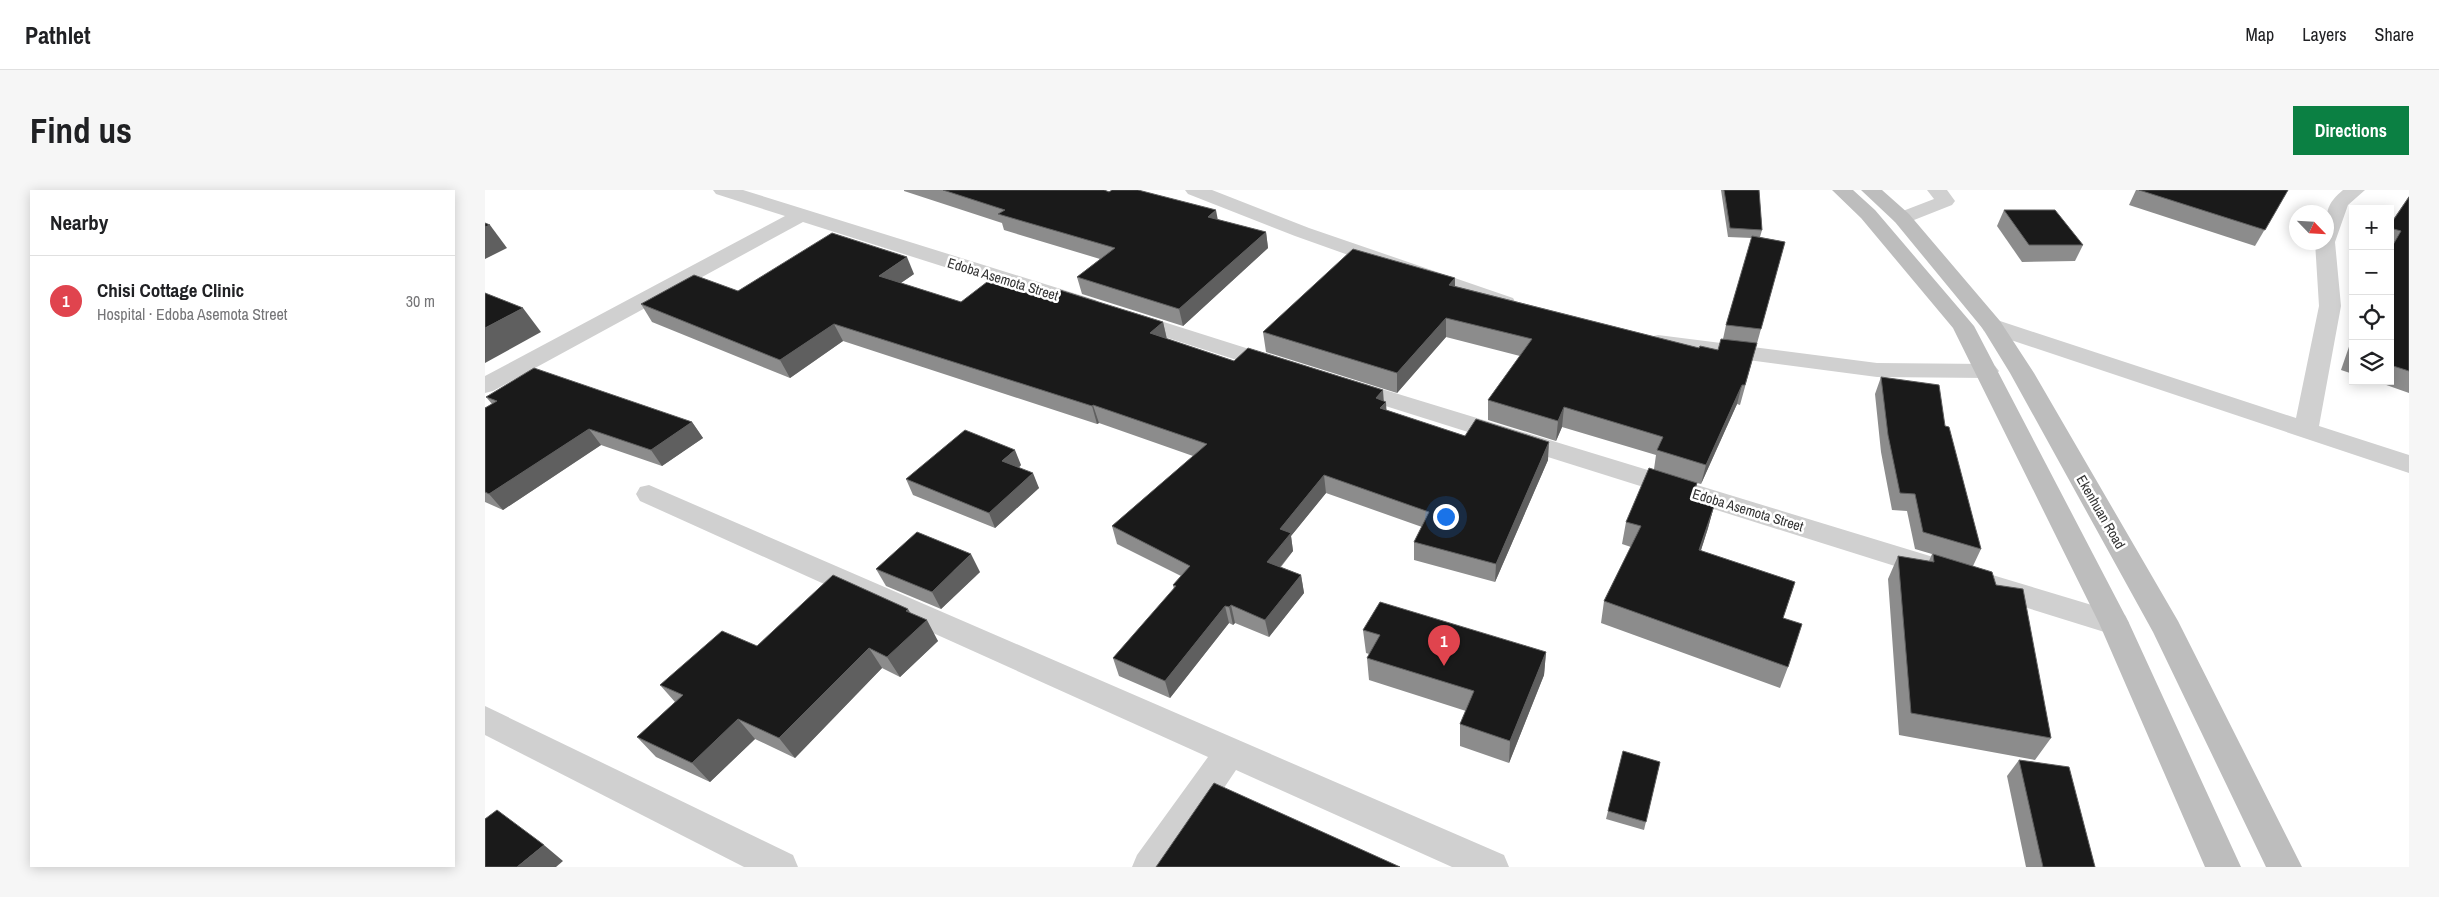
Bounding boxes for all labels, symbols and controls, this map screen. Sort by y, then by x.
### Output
text: Pathlet [25,19,91,51]
text: Map [2246,22,2274,47]
text: Layers [2302,22,2347,47]
text: Share [2375,22,2414,47]
button: Directions [2293,106,2409,155]
text: Find us [30,107,132,154]
north arrow [2289,205,2334,250]
map controls [2349,205,2394,385]
button: + [2349,205,2394,250]
text: Nearby [50,208,108,237]
button: − [2349,250,2394,295]
street label: Edoba Asemota Street [945,254,1061,304]
text: Chisi Cottage Clinic [97,277,244,303]
text: 1 [62,290,70,312]
text: 30 m [406,290,435,312]
button: locate [2349,295,2394,340]
text: Hospital · Edoba Asemota Street [97,303,287,325]
button: layers [2349,340,2394,385]
street label: Ekenhuan Road [2073,472,2129,552]
street label: Edoba Asemota Street [1690,485,1806,535]
your location [1433,504,1459,530]
pin: 1 [1428,625,1460,666]

